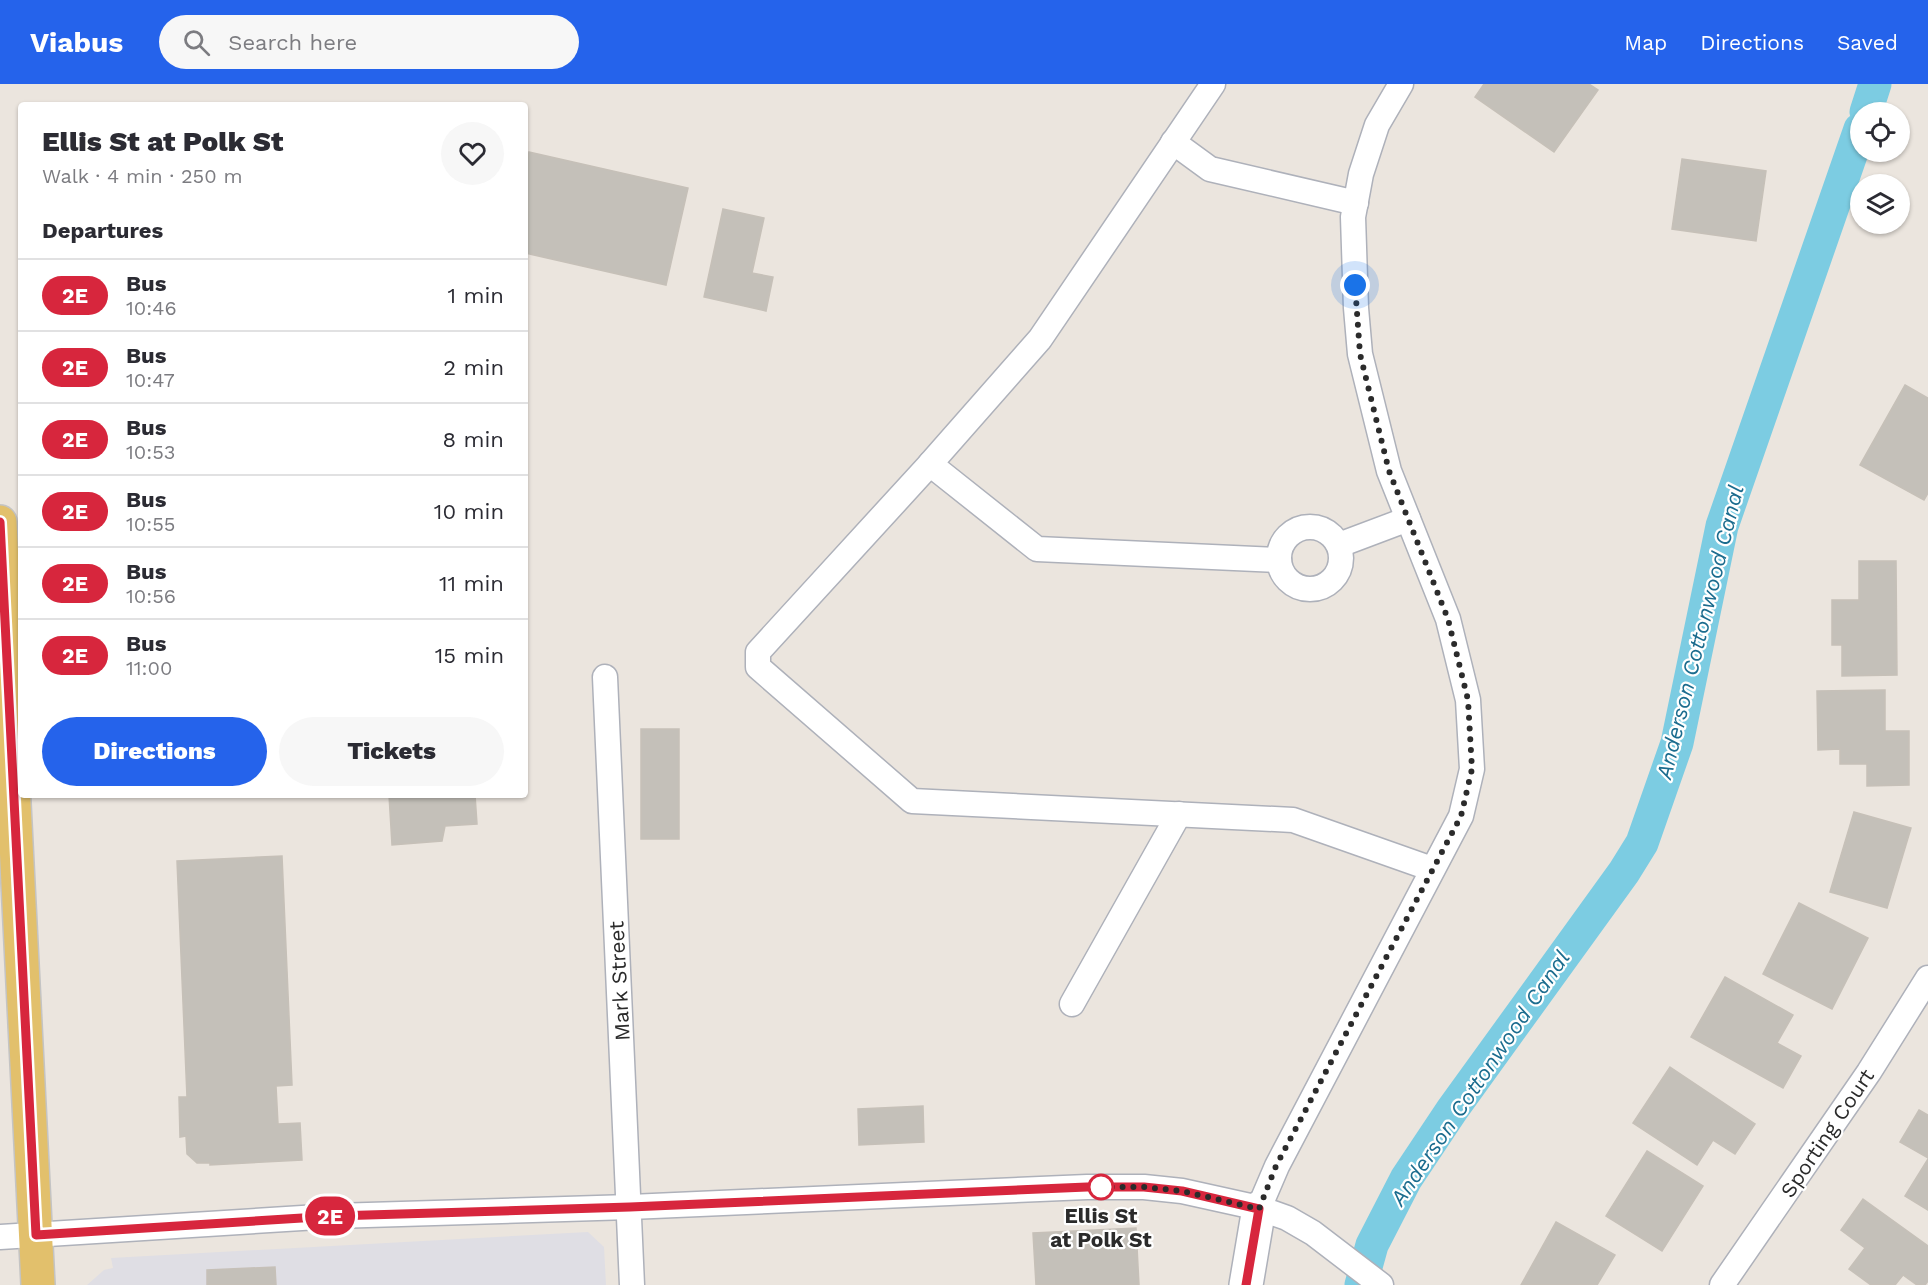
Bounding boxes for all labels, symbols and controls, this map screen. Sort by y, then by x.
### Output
search box [159,15,579,69]
text: Viabus [30,26,123,59]
icon: search [180,26,213,59]
text: Search here [228,30,357,55]
text: Map [1624,30,1667,55]
text: Directions [1700,30,1804,55]
text: Saved [1837,30,1898,55]
map controls [1850,102,1910,234]
button: locate [1850,102,1910,162]
button: heart [441,122,504,185]
text: Ellis St at Polk St [42,125,283,158]
text: Walk · 4 min · 250 m [42,164,243,188]
button: layers [1850,174,1910,234]
text: Departures [42,218,163,243]
your location [1340,270,1370,300]
text: Bus [126,271,166,296]
text: 2E [62,283,88,308]
text: 1 min [447,283,504,308]
text: 10:46 [126,296,177,320]
text: Bus [126,343,166,368]
text: 2E [62,355,88,380]
text: 2 min [443,355,504,380]
text: 10:47 [126,368,175,392]
text: Bus [126,415,166,440]
text: 2E [62,427,88,452]
text: 8 min [443,427,504,452]
text: 10:53 [126,440,175,464]
water label: Anderson Cottonwood Canal [1651,482,1749,782]
text: Bus [126,487,166,512]
text: 2E [62,499,88,524]
text: 10 min [434,499,504,524]
text: 10:55 [126,512,175,536]
text: Bus [126,559,166,584]
text: 2E [62,571,88,596]
text: 11 min [439,571,504,596]
text: 10:56 [126,584,176,608]
text: Bus [126,631,166,656]
text: 2E [62,643,88,668]
text: 15 min [435,643,504,668]
text: 11:00 [126,656,172,680]
button: Directions [42,717,267,786]
button: Tickets [279,717,504,786]
street label: Mark Street [603,920,635,1042]
water label: Anderson Cottonwood Canal [1385,946,1575,1211]
street label: Sporting Court [1775,1064,1879,1202]
marker: Ellis St at Polk St [1088,1174,1114,1200]
line badge: 2E [303,1196,357,1236]
place label: Ellis St at Polk St [1050,1203,1152,1252]
text: 2E [317,1204,343,1229]

